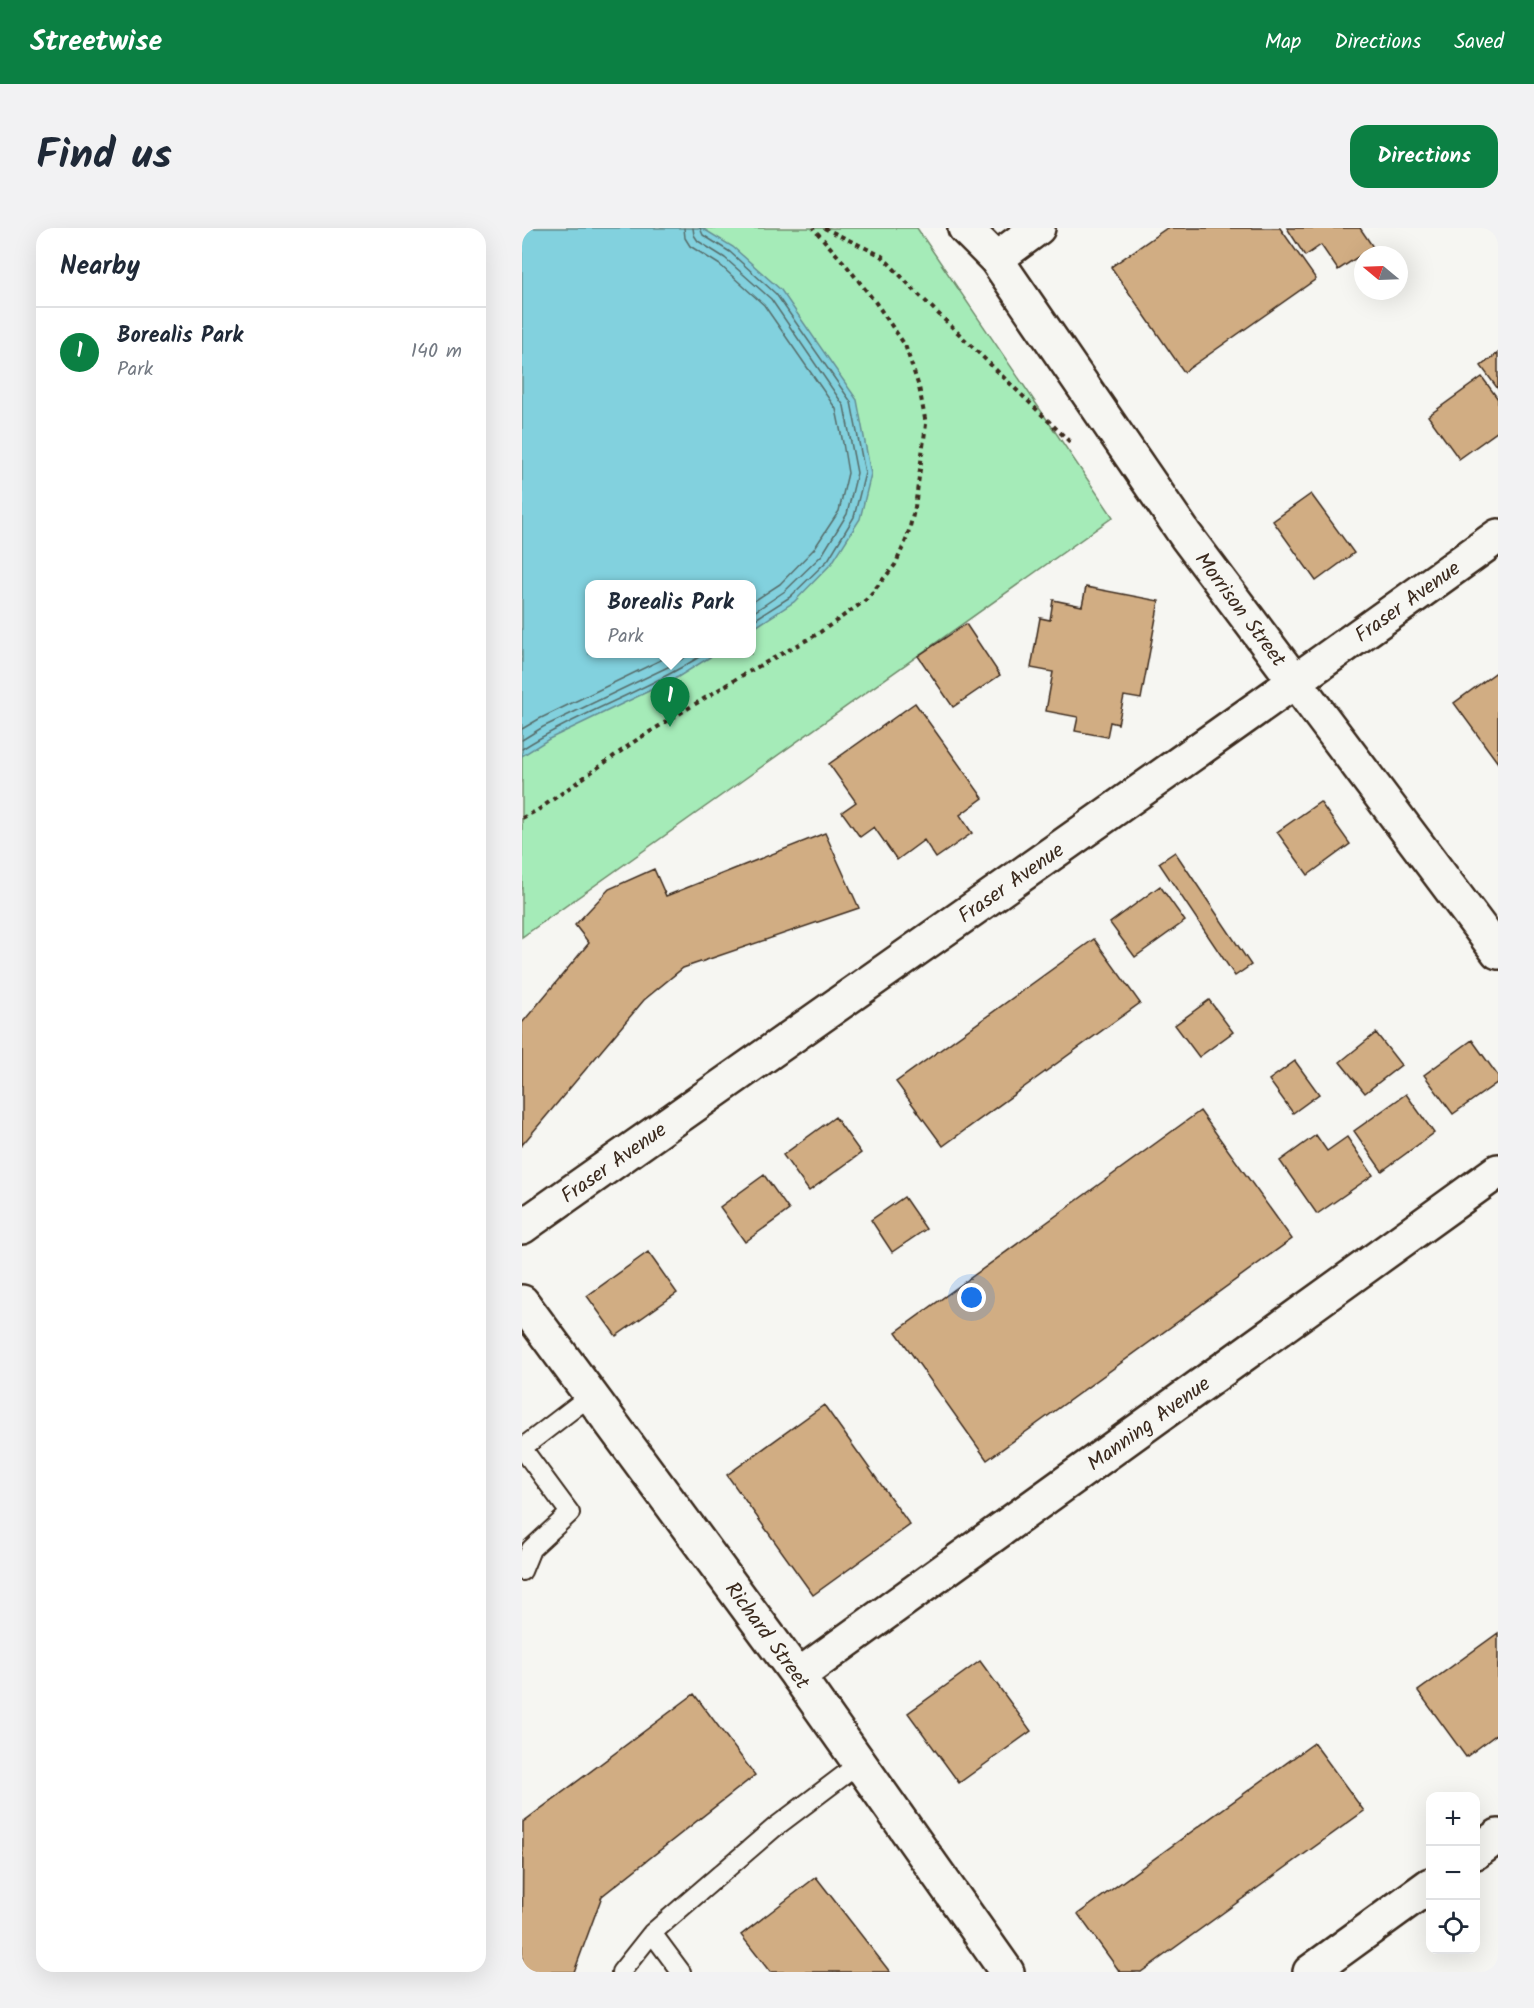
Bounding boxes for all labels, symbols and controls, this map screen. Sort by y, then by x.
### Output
text: Streetwise [30,20,162,65]
text: Map [1265,26,1301,59]
text: Directions [1334,26,1421,59]
text: Saved [1454,26,1504,59]
text: Find us [36,123,172,190]
button: Directions [1350,125,1498,188]
text: Nearby [60,246,140,288]
north arrow [1354,246,1408,300]
text: Borealis Park [117,319,243,354]
text: 1 [76,336,83,368]
text: 140 m [411,336,462,368]
text: Park [117,354,153,386]
street label: Morrison Street [1185,545,1294,675]
street label: Fraser Avenue [1348,553,1468,652]
popup [585,580,756,658]
text: Borealis Park [607,586,734,621]
text: Park [607,621,644,653]
pin: 1 [650,678,690,727]
street label: Fraser Avenue [952,834,1072,933]
street label: Fraser Avenue [554,1114,675,1213]
your location [957,1283,986,1312]
street label: Manning Avenue [1081,1368,1218,1480]
street label: Richard Street [716,1575,818,1697]
map controls [1426,1792,1480,1954]
button: + [1426,1792,1480,1846]
button: − [1426,1846,1480,1900]
button: locate [1426,1900,1480,1954]

